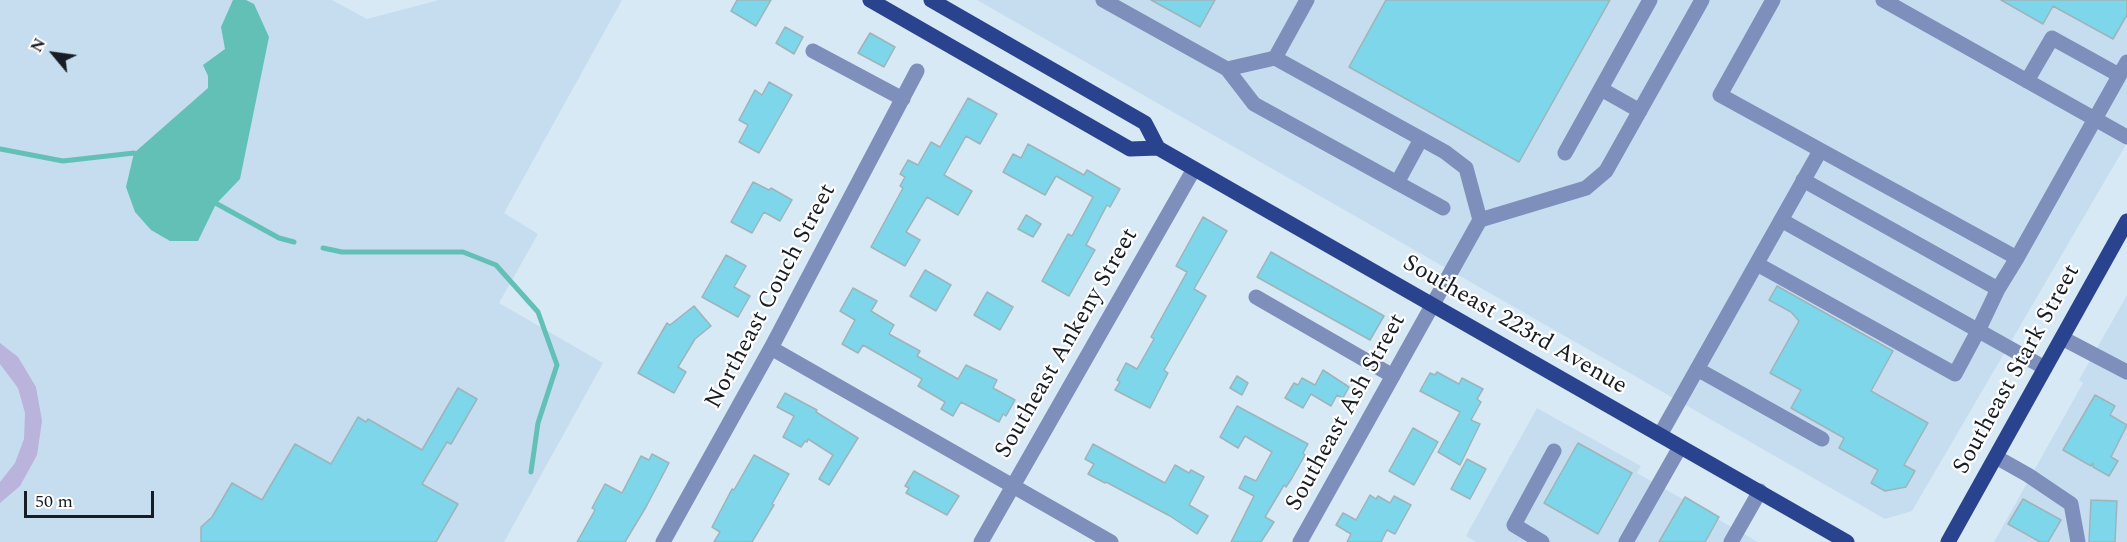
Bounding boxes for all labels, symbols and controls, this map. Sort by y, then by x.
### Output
north arrow [24,24,84,84]
text: N [25,34,52,57]
street label: Northeast Couch Street [700,180,844,414]
street label: Southeast Ankeny Street [990,224,1146,464]
street label: Southeast 223rd Avenue [1397,250,1631,402]
street label: Southeast Stark Street [1948,260,2088,480]
street label: Southeast Ash Street [1281,309,1413,517]
scale bar [27,479,158,517]
text: 50 m [35,488,73,515]

